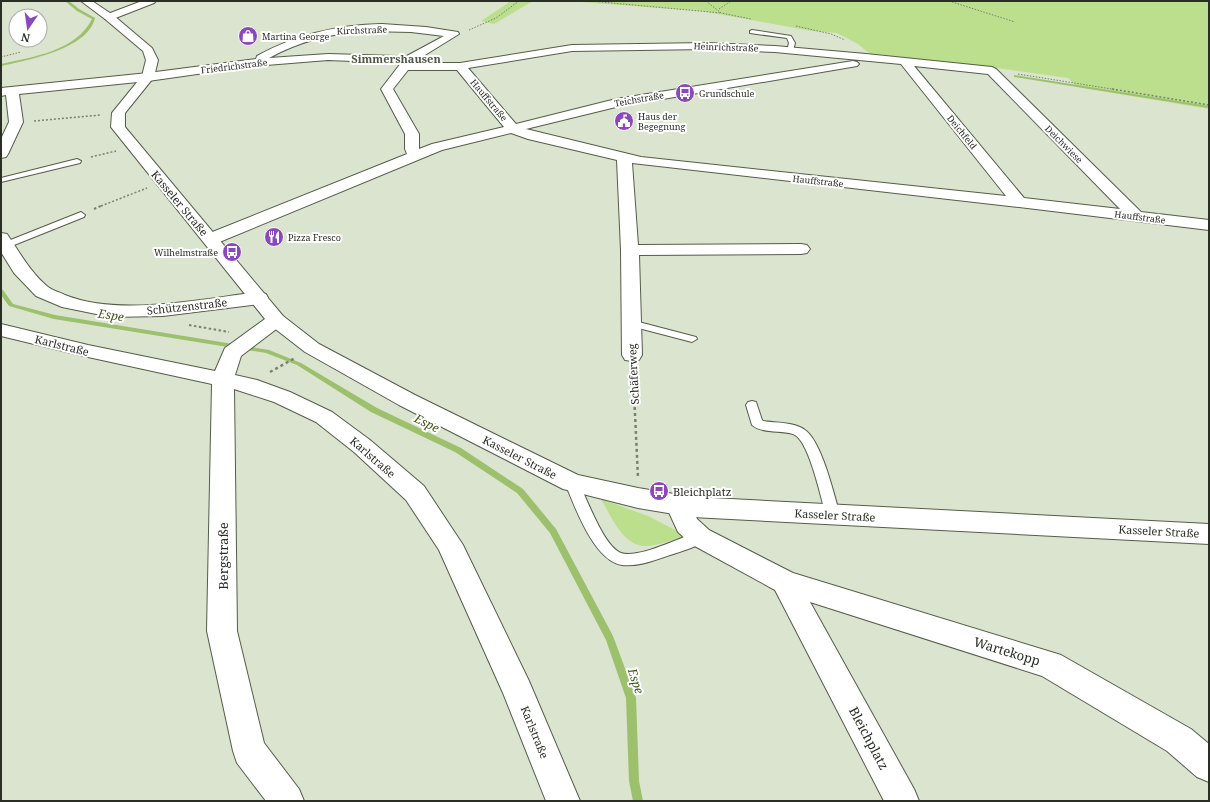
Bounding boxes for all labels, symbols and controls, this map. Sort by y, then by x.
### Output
north arrow [8,8,48,48]
street label: Kirchstraße [337,23,388,37]
shop icon: Martina George [237,25,259,47]
text: N [19,30,32,47]
place label: Martina George [262,30,330,43]
street label: Heinrichstraße [693,39,759,55]
district label: Simmershausen [351,51,441,66]
street label: Friedrichstraße [200,55,268,77]
street label: Hauffstraße [468,76,511,124]
bus stop icon: Grundschule [674,82,696,104]
place label: Grundschule [699,87,754,100]
street label: Teichstraße [613,88,665,110]
public building icon: Haus der Begegnung [613,110,635,132]
place label: Haus der Begegnung [638,110,686,133]
street label: Deichfeld [944,112,980,152]
street label: Deichwiese [1042,122,1086,166]
street label: Kasseler Straße [148,167,212,239]
street label: Hauffstraße [792,172,844,190]
street label: Hauffstraße [1114,207,1166,227]
restaurant icon: Pizza Fresco [263,226,285,248]
place label: Pizza Fresco [288,231,341,244]
bus stop icon: Wilhelmstraße [221,241,243,263]
place label: Wilhelmstraße [154,246,218,259]
street label: Schützenstraße [146,294,228,318]
water label: Espe [96,304,125,325]
street label: Karlstraße [33,331,91,359]
street label: Schäferweg [624,343,642,405]
water label: Espe [411,409,442,436]
street label: Kasseler Straße [480,432,560,482]
street label: Karlstraße [347,433,399,481]
bus stop icon: Bleichplatz [648,480,670,502]
place label: Bleichplatz [673,484,731,499]
street label: Kasseler Straße [794,505,876,525]
street label: Kasseler Straße [1118,521,1200,541]
street label: Bergstraße [214,522,232,590]
street label: Wartekopp [972,632,1042,670]
water label: Espe [624,665,648,696]
street label: Karlstraße [518,703,552,761]
street label: Bleichplatz [845,703,893,773]

